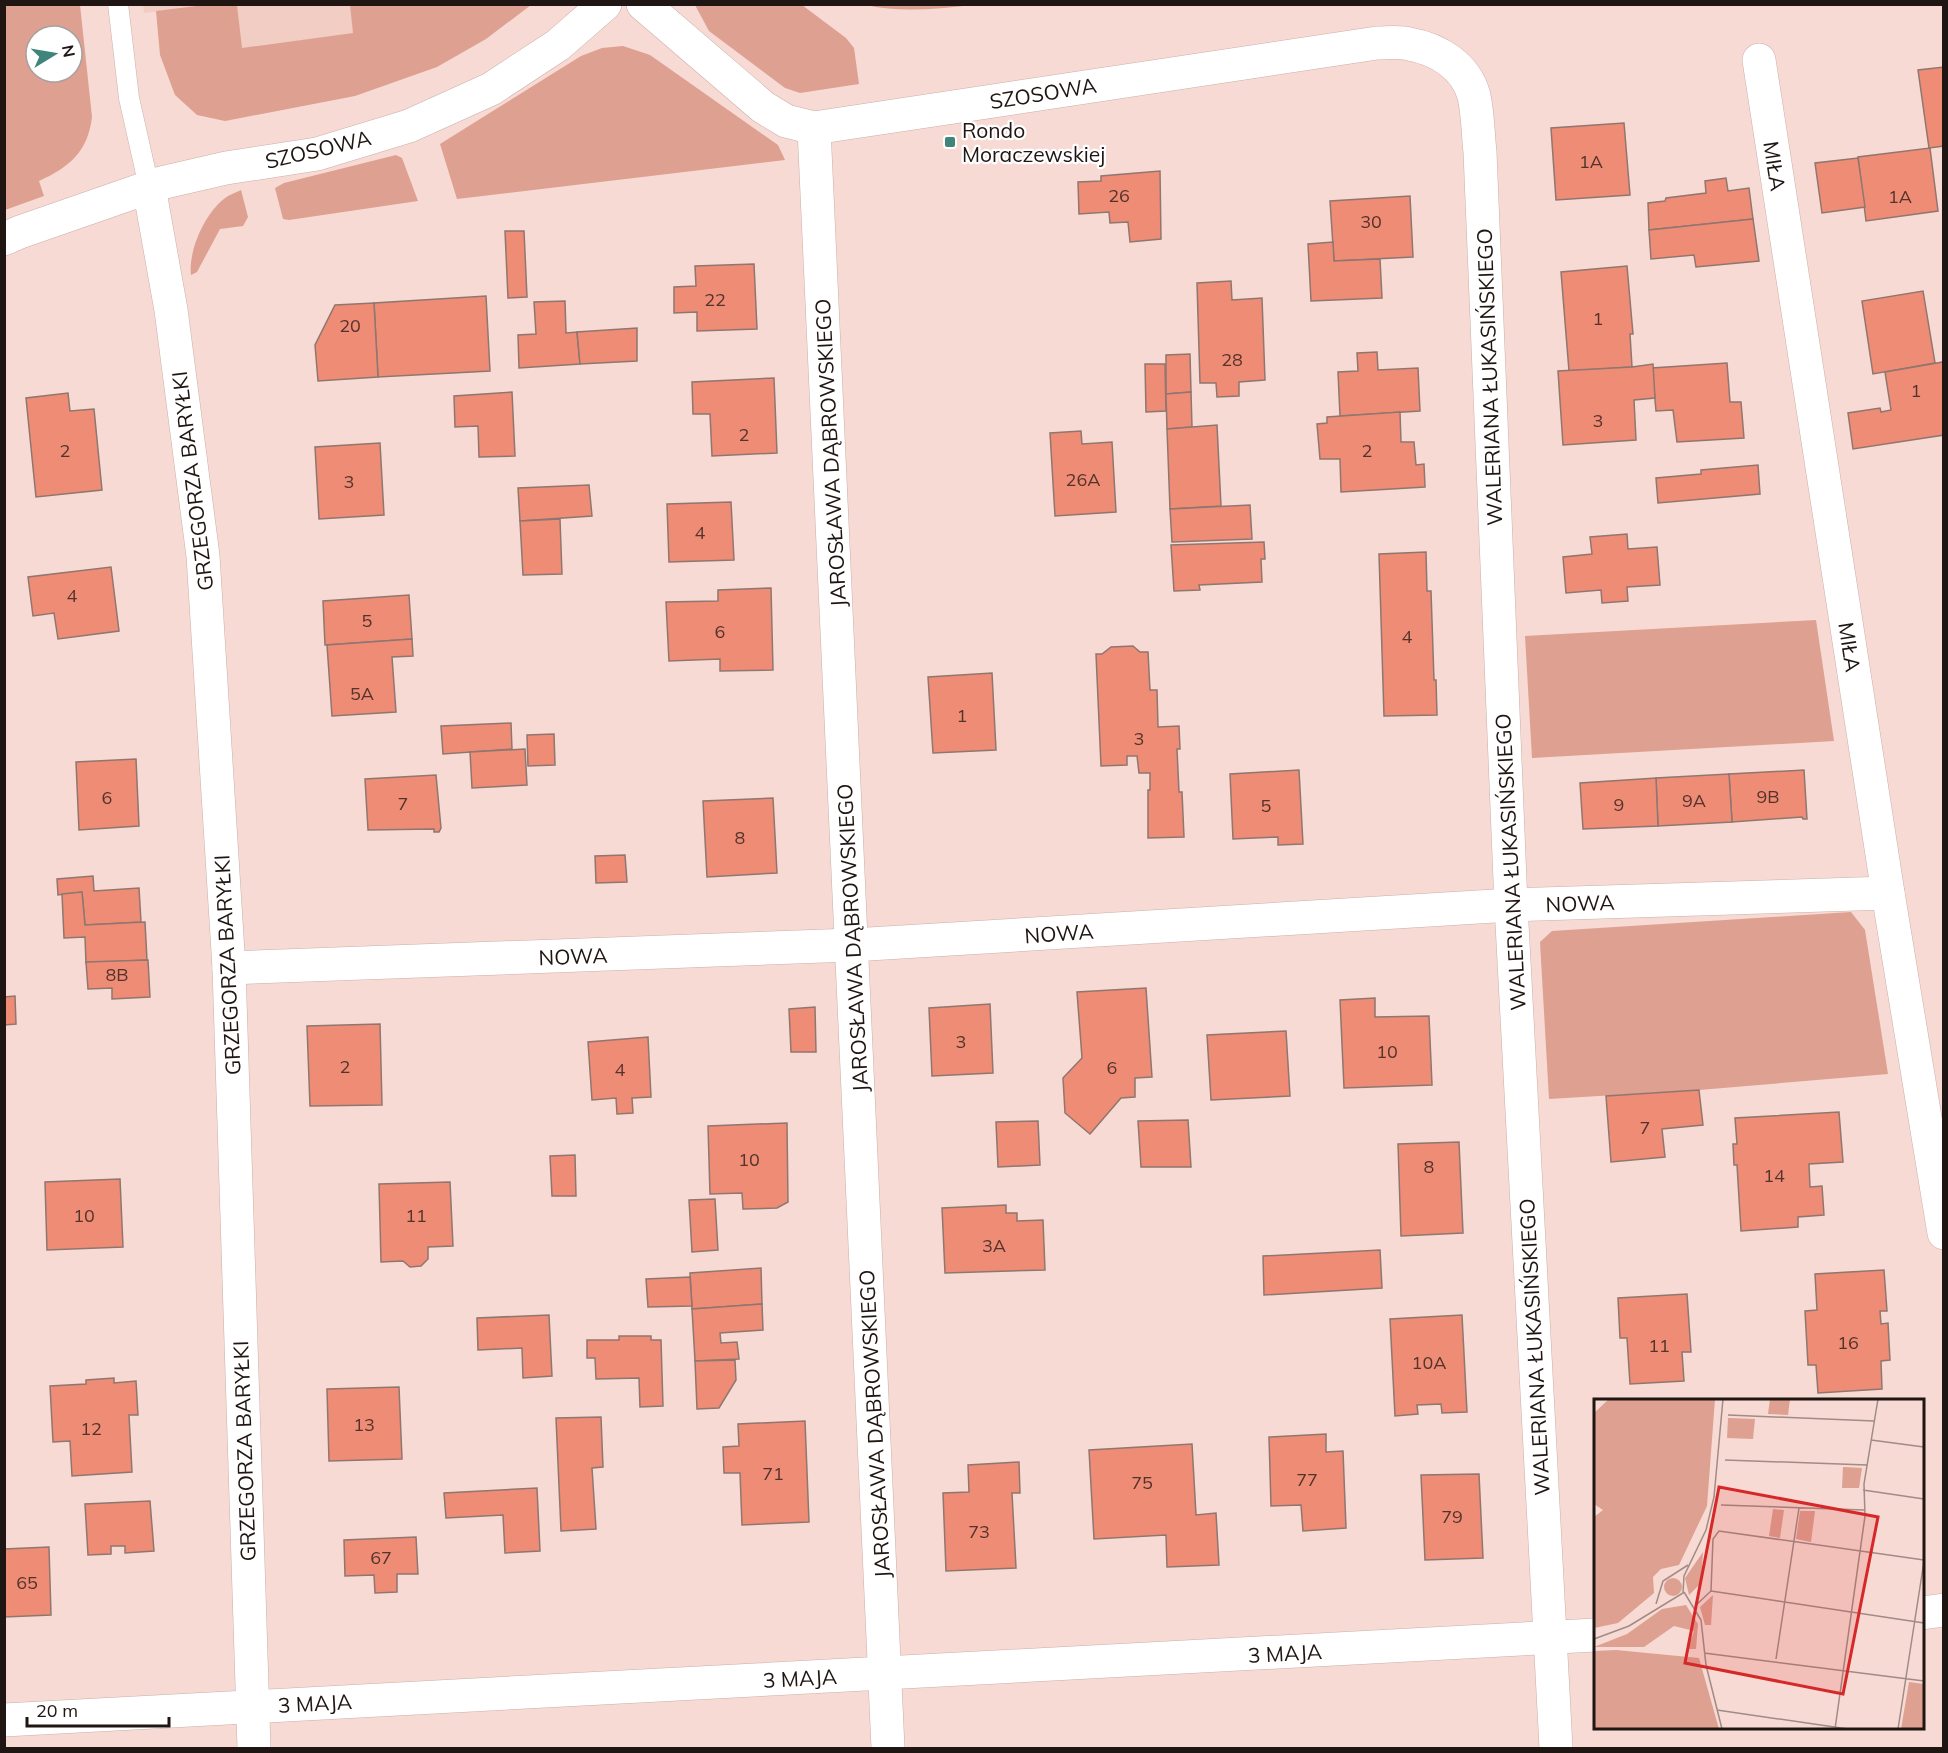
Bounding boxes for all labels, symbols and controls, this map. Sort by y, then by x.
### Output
north arrow [24,24,84,84]
text: N [58,43,80,59]
street label: SZOSOWA [988,72,1099,114]
place label: Rondo Moraczewskiej [962,117,1105,167]
street label: SZOSOWA [262,124,374,174]
marker: Rondo Moraczewskiej [943,135,957,149]
street label: MIŁA [1758,139,1792,193]
house number: 1A [1579,150,1603,173]
house number: 26 [1108,184,1130,207]
house number: 1A [1888,185,1912,208]
house number: 30 [1360,210,1382,233]
street label: WALERIANA ŁUKASIŃSKIEGO [1471,228,1507,526]
house number: 22 [704,288,726,311]
street label: JAROSŁAWA DĄBROWSKIEGO [809,298,851,608]
house number: 1 [1593,307,1603,330]
house number: 20 [339,314,361,337]
house number: 28 [1221,348,1243,371]
street label: GRZEGORZA BARYŁKI [166,370,218,592]
house number: 1 [1911,379,1921,402]
house number: 3 [1593,409,1603,432]
house number: 2 [739,423,749,446]
house number: 2 [60,439,70,462]
house number: 2 [1362,439,1372,462]
house number: 26A [1066,468,1100,491]
house number: 3 [344,470,354,493]
house number: 4 [695,521,706,544]
house number: 4 [67,584,78,607]
house number: 5 [362,609,373,632]
house number: 6 [715,620,725,643]
street label: MIŁA [1833,620,1867,674]
house number: 4 [1402,625,1413,648]
house number: 5A [350,682,374,705]
house number: 1 [957,704,967,727]
street label: WALERIANA ŁUKASIŃSKIEGO [1489,713,1531,1011]
house number: 3 [1134,727,1144,750]
street label: JAROSŁAWA DĄBROWSKIEGO [831,783,873,1093]
house number: 9B [1756,785,1780,808]
house number: 6 [102,786,112,809]
house number: 9A [1682,789,1706,812]
house number: 7 [398,792,408,815]
house number: 9 [1614,793,1624,816]
house number: 5 [1261,794,1272,817]
house number: 8 [735,826,745,849]
street label: GRZEGORZA BARYŁKI [208,854,246,1076]
street label: NOWA [1545,889,1616,917]
street label: NOWA [1024,918,1095,948]
street label: NOWA [538,942,609,970]
house number: 8B [105,963,129,986]
house number: 3 [956,1030,966,1053]
house number: 10 [1376,1040,1398,1063]
house number: 2 [340,1055,350,1078]
house number: 6 [1107,1056,1117,1079]
house number: 4 [615,1058,626,1081]
house number: 7 [1640,1116,1650,1139]
house number: 10 [738,1148,760,1171]
house number: 8 [1424,1155,1434,1178]
house number: 14 [1763,1164,1785,1187]
street label: WALERIANA ŁUKASIŃSKIEGO [1513,1198,1555,1496]
house number: 10 [73,1204,95,1227]
house number: 11 [405,1204,427,1227]
house number: 3A [982,1234,1006,1257]
street label: JAROSŁAWA DĄBROWSKIEGO [853,1269,895,1579]
house number: 16 [1837,1331,1859,1354]
house number: 11 [1648,1334,1670,1357]
street label: GRZEGORZA BARYŁKI [227,1340,261,1562]
house number: 10A [1412,1351,1446,1374]
inset map [1594,1399,1924,1729]
house number: 13 [353,1413,375,1436]
house number: 12 [80,1417,102,1440]
house number: 71 [762,1462,784,1485]
house number: 77 [1296,1468,1318,1491]
house number: 75 [1131,1471,1153,1494]
house number: 79 [1441,1505,1463,1528]
house number: 73 [968,1520,990,1543]
house number: 67 [370,1546,392,1569]
house number: 65 [16,1571,38,1594]
street label: 3 MAJA [1247,1638,1323,1668]
street label: 3 MAJA [762,1663,838,1693]
street label: 3 MAJA [277,1688,353,1718]
scale bar [27,1690,170,1728]
text: 20 m [36,1699,78,1722]

